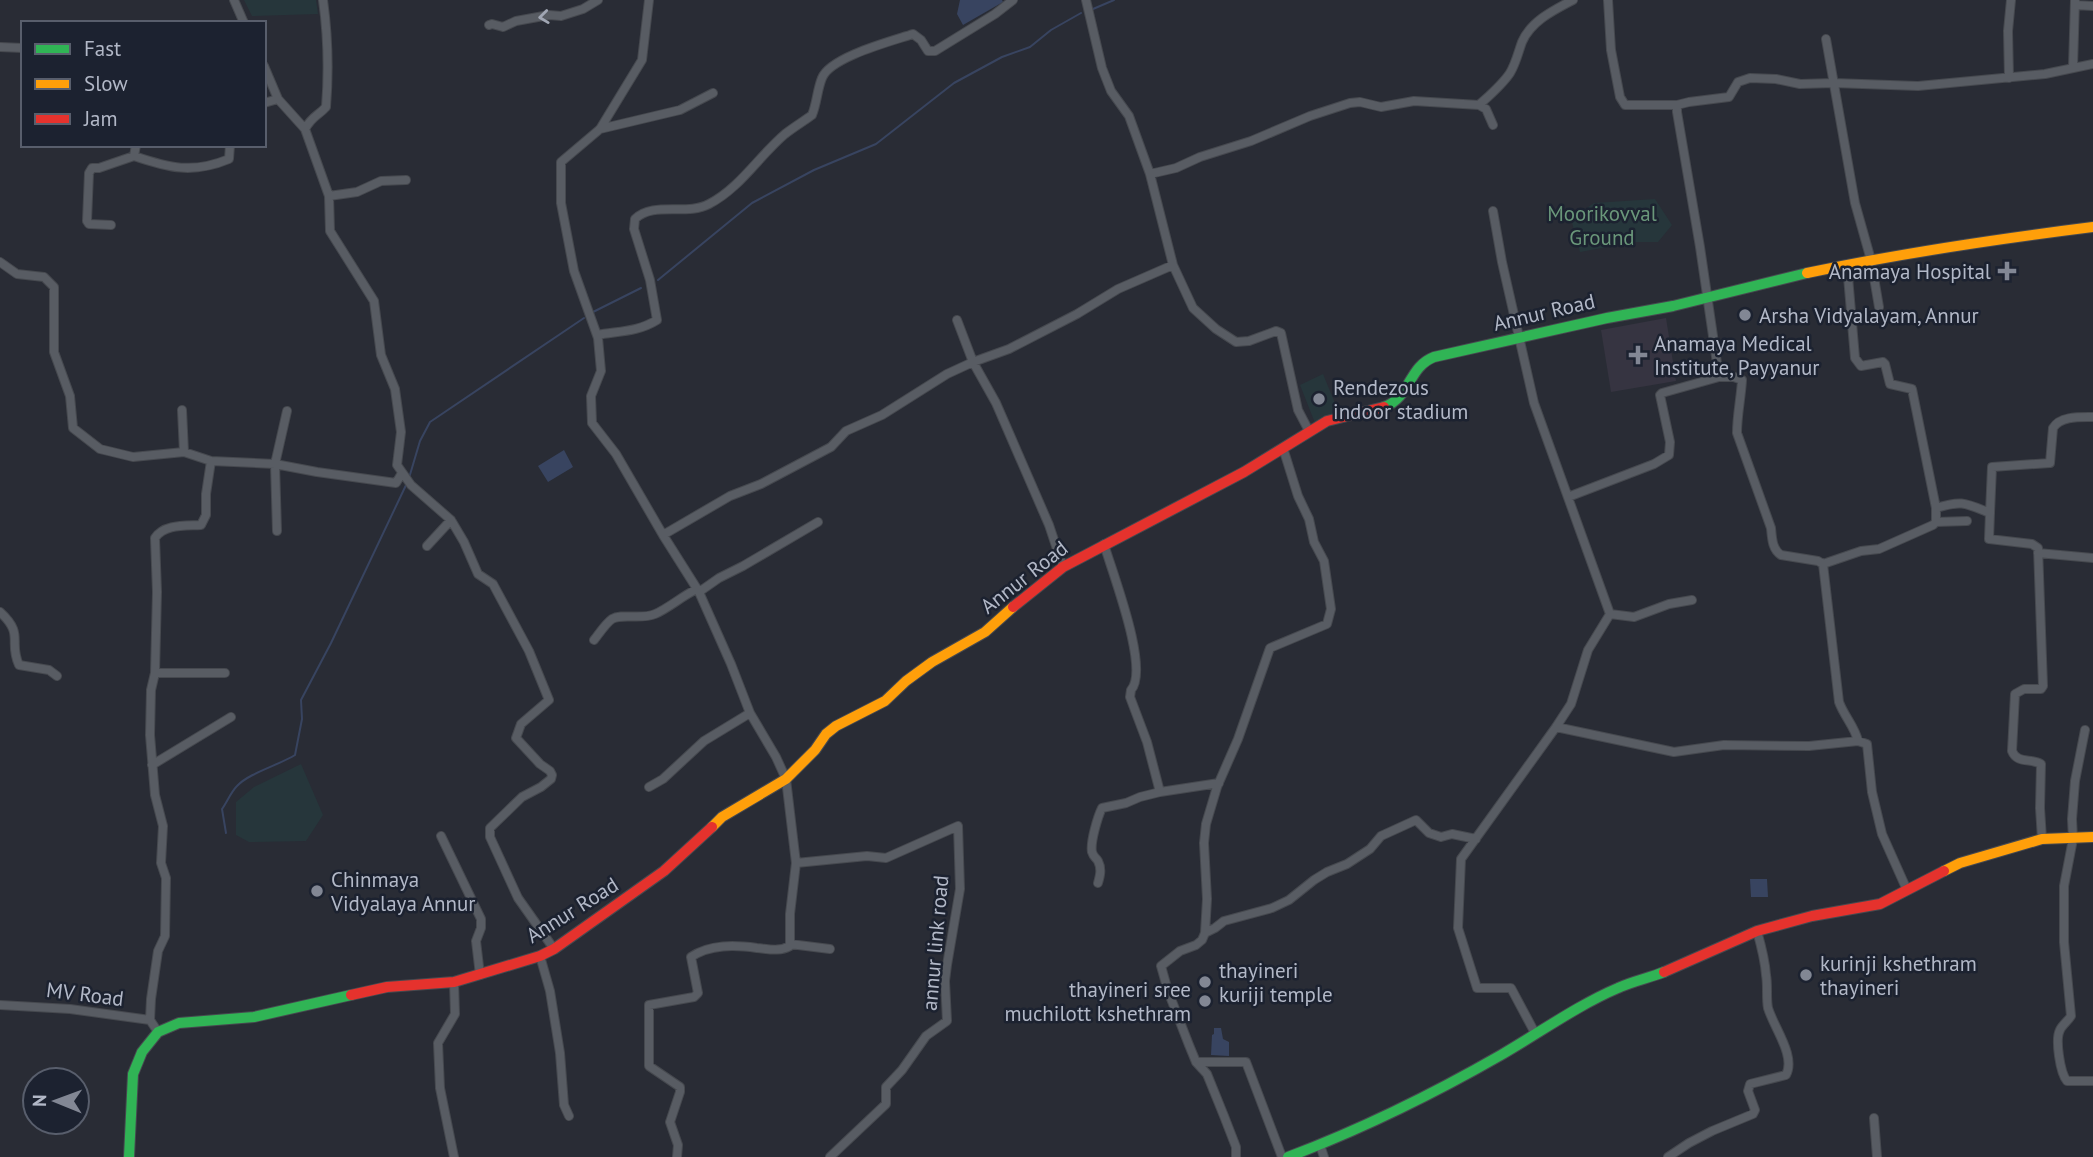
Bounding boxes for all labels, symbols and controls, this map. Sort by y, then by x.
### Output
one-way arrow [538,10,550,25]
legend [21,21,266,147]
text: Fast [84,35,121,62]
text: Slow [84,70,128,97]
text: Jam [83,105,118,132]
park label: Moorikovval Ground [1547,200,1657,251]
place label: Anamaya Hospital [1829,258,1991,285]
marker: Anamaya Hospital [1997,261,2017,281]
street label: Annur Road [1490,287,1598,337]
place label: Arsha Vidyalayam, Annur [1759,302,1979,329]
marker: Arsha Vidyalayam, Annur [1737,307,1753,323]
place label: Anamaya Medical Institute, Payyanur [1654,330,1819,381]
marker: Anamaya Medical Institute, Payyanur [1628,345,1648,365]
place label: Rendezous indoor stadium [1333,374,1468,425]
marker: Rendezous indoor stadium [1311,391,1327,407]
street label: Annur Road [975,534,1073,620]
place label: Chinmaya Vidyalaya Annur [330,866,475,917]
street label: Annur Road [521,871,623,949]
street label: annur link road [916,874,954,1012]
marker: Chinmaya Vidyalaya Annur [309,883,325,899]
place label: kurinji kshethram thayineri [1820,950,1977,1001]
place label: thayineri kuriji temple [1219,957,1333,1008]
marker: kurinji kshethram thayineri [1798,967,1814,983]
marker: thayineri kuriji temple [1197,974,1213,990]
street label: MV Road [45,976,125,1012]
place label: thayineri sree muchilott kshethram [1005,976,1191,1027]
marker: thayineri sree muchilott kshethram [1197,993,1213,1009]
north arrow [21,1066,91,1136]
text: N [27,1094,51,1107]

